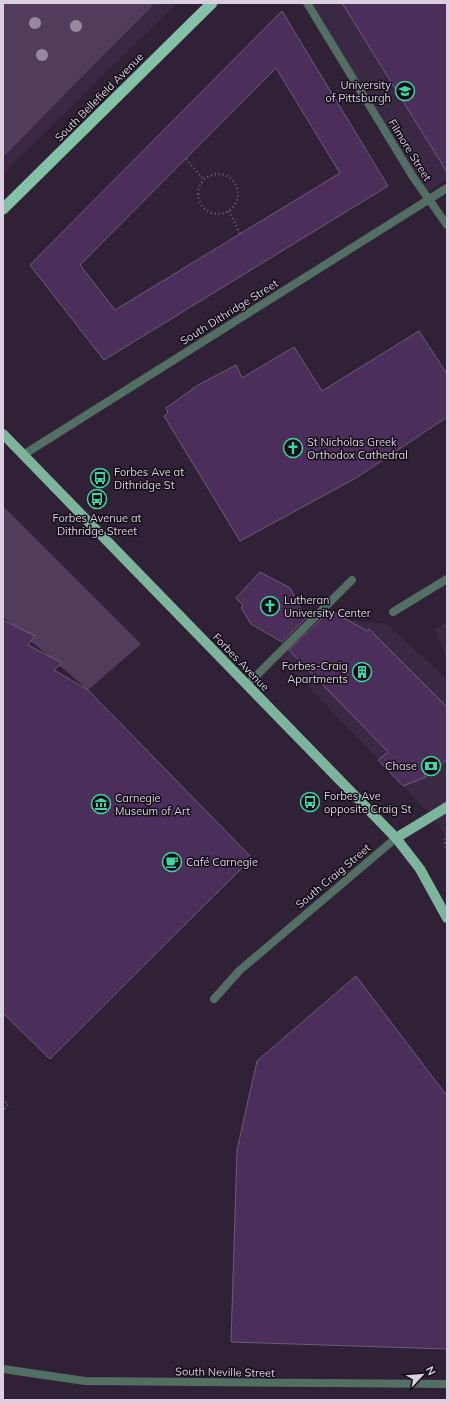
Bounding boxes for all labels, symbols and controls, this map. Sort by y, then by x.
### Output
street label: South Bellefield Avenue [52,50,146,144]
place label: University of Pittsburgh [325,78,391,105]
school or university icon: University of Pittsburgh [394,80,416,102]
street label: Filmore Street [385,116,435,184]
street label: South Dithridge Street [177,276,281,348]
place label: St Nicholas Greek Orthodox Cathedral [307,435,408,462]
church icon: St Nicholas Greek Orthodox Cathedral [282,437,304,459]
place label: Forbes Ave at Dithridge St [114,465,184,492]
bus stop icon: Forbes Ave at Dithridge St [89,467,111,489]
bus stop icon: Forbes Avenue at Dithridge Street [86,488,108,510]
place label: Forbes Avenue at Dithridge Street [53,511,142,538]
place label: Lutheran University Center [284,593,371,620]
church icon: Lutheran University Center [259,595,281,617]
street label: Forbes Avenue [210,630,272,694]
place label: Forbes-Craig Apartments [282,659,348,686]
building icon: Forbes-Craig Apartments [351,661,373,683]
bank icon: Chase [420,755,442,777]
place label: Chase [385,759,417,773]
place label: Forbes Ave opposite Craig St [324,789,412,816]
place label: Carnegie Museum of Art [115,791,190,818]
bus stop icon: Forbes Ave opposite Craig St [299,791,321,813]
museum icon: Carnegie Museum of Art [90,793,112,815]
street label: South Craig Street [293,841,373,911]
cafe icon: Café Carnegie [161,851,183,873]
place label: Café Carnegie [186,855,258,869]
north arrow [402,1355,442,1395]
street label: South Neville Street [175,1364,275,1380]
text: N [423,1364,439,1377]

